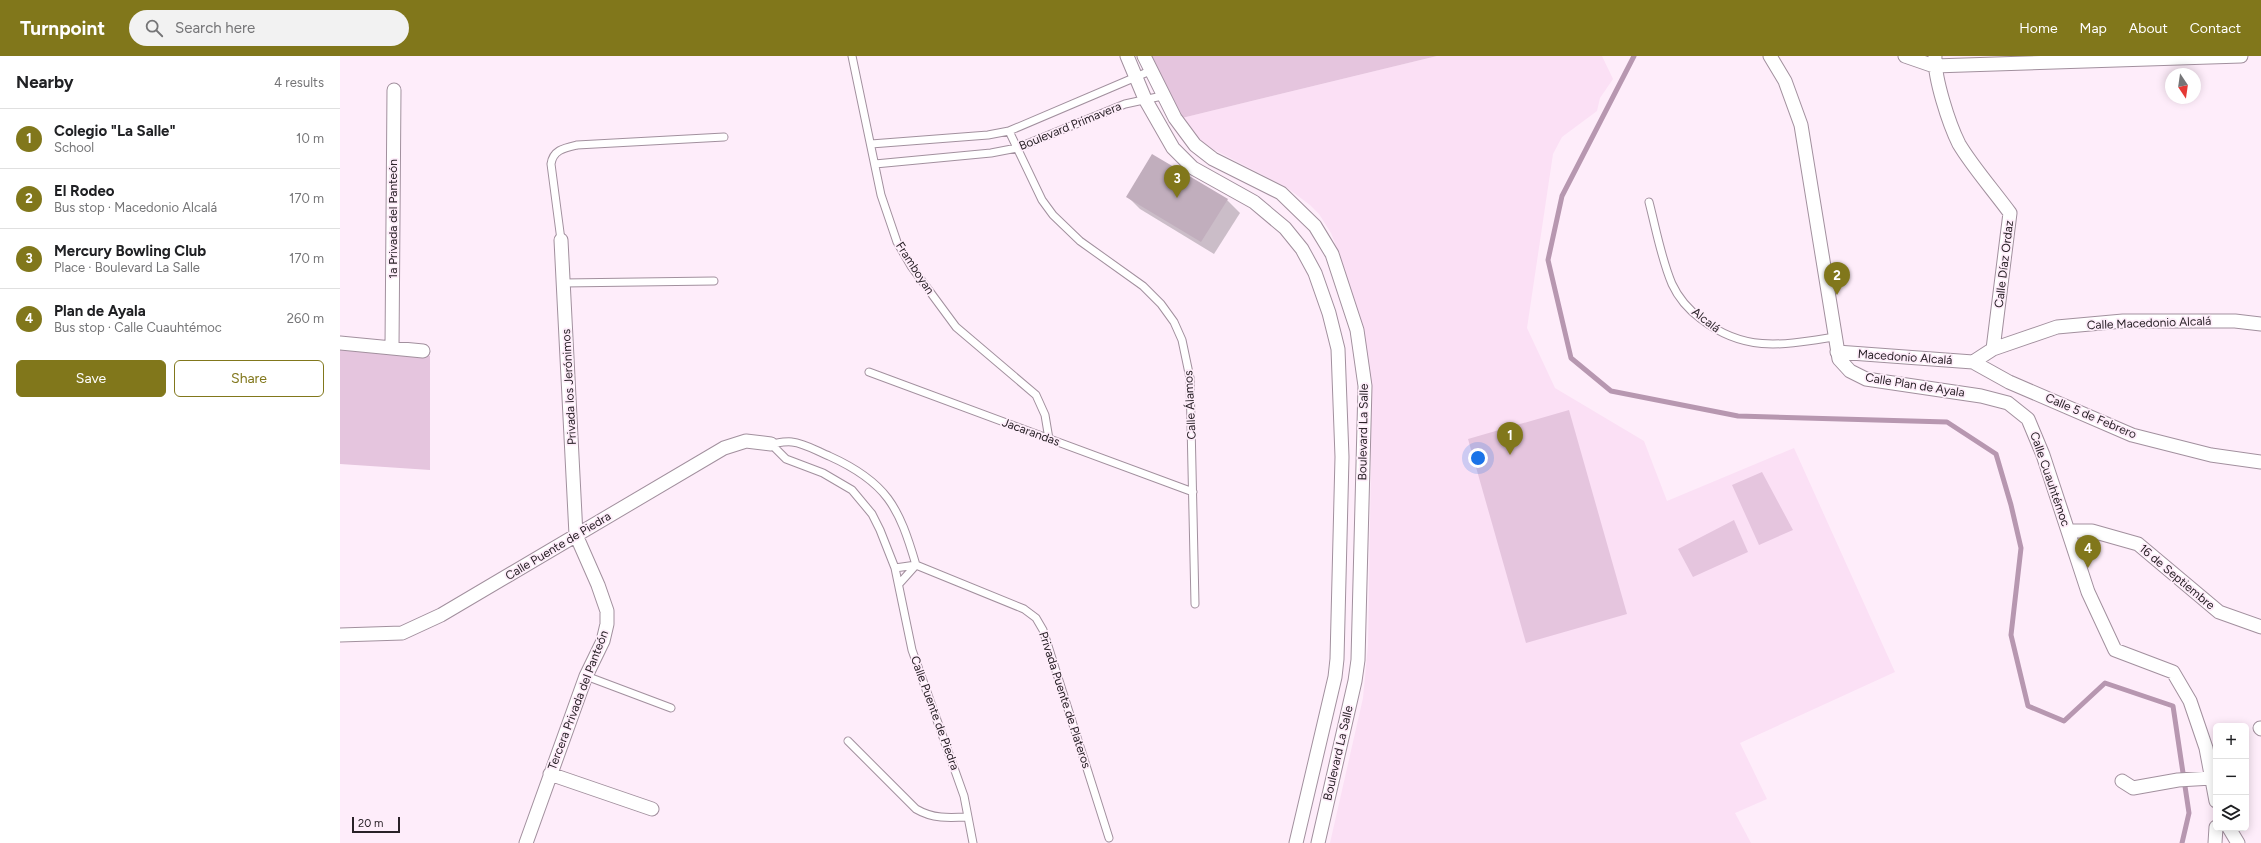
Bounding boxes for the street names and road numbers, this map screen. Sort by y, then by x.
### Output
street label: Boulevard Primavera [1017,99,1123,153]
street label: 1a Privada del Panteón [386,159,400,279]
street label: Calle Díaz Ordaz [1992,219,2016,309]
street label: Framboyan [893,239,937,297]
street label: Alcalá [1689,305,1723,335]
street label: Calle Macedonio Alcalá [2087,314,2211,332]
street label: Privada los Jerónimos [559,328,579,445]
street label: Macedonio Alcalá [1857,347,1953,367]
street label: Calle Álamos [1181,370,1199,440]
street label: Calle Plan de Ayala [1864,370,1966,400]
street label: Boulevard La Salle [1355,383,1371,481]
street label: Calle 5 de Febrero [2043,390,2139,442]
street label: Jacarandas [1000,415,1062,449]
street label: Calle Cuauhtémoc [2027,430,2073,529]
street label: Calle Puente de Piedra [503,509,613,583]
street label: 16 de Septiembre [2136,541,2218,613]
street label: Tercera Privada del Panteón [545,628,611,772]
street label: Privada Puente de Plateros [1036,630,1094,770]
street label: Calle Puente de Piedra [908,654,962,772]
street label: Boulevard La Salle [1320,704,1356,802]

